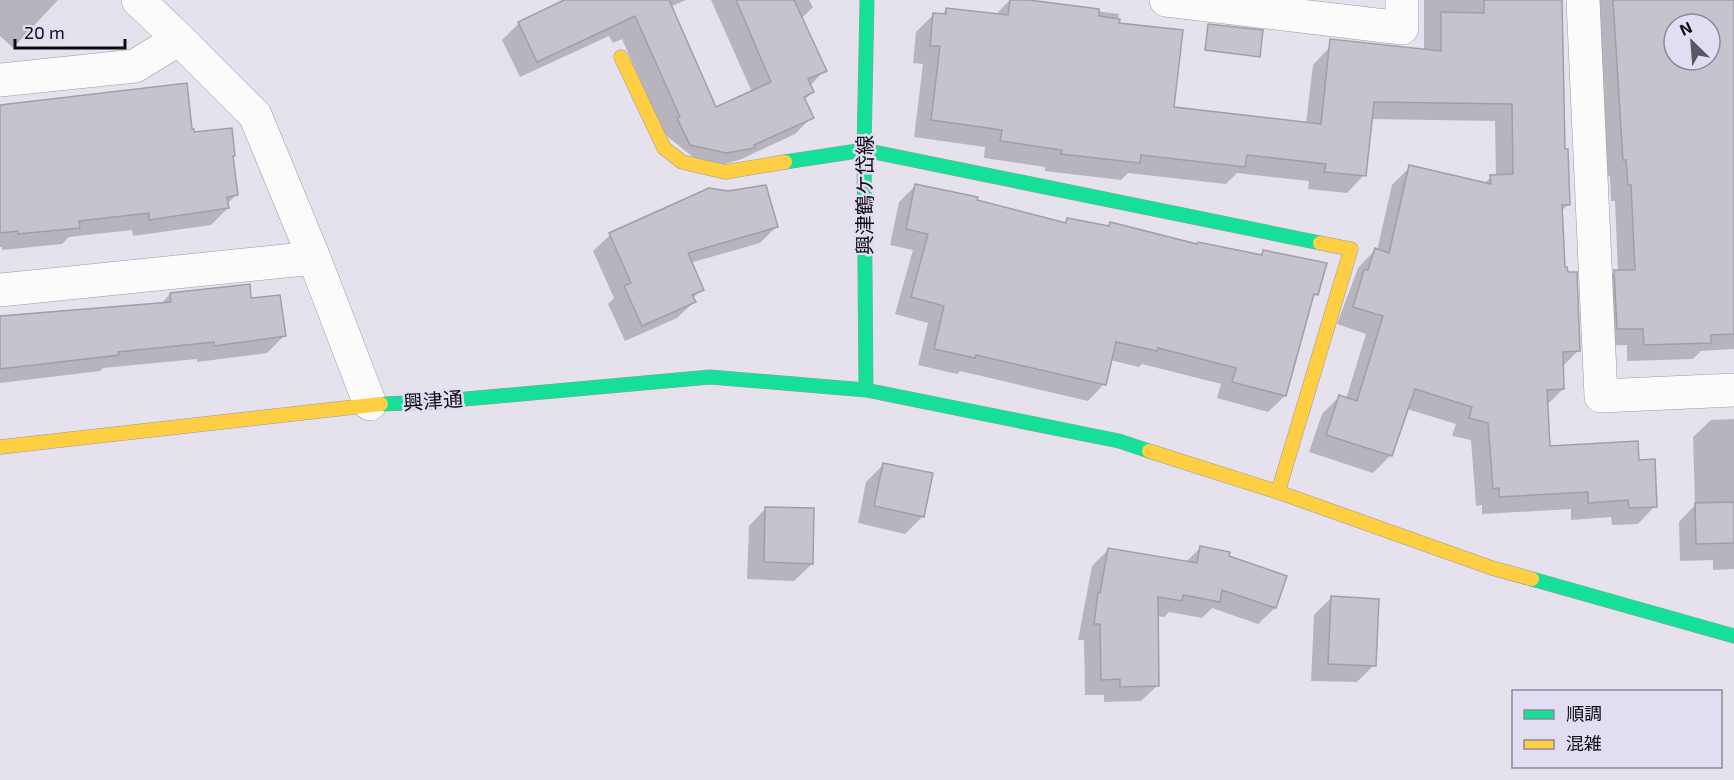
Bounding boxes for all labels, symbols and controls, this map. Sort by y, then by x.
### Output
scale bar [15,12,124,50]
north arrow [1662,12,1722,72]
text: N [1676,17,1695,39]
text: 20 m [24,21,65,43]
street label: 興津鶴ケ岱線 [852,135,876,255]
street label: 興津通 [402,386,464,414]
legend [1512,690,1722,768]
text: 順調 [1566,702,1602,724]
text: 混雑 [1566,732,1602,754]

